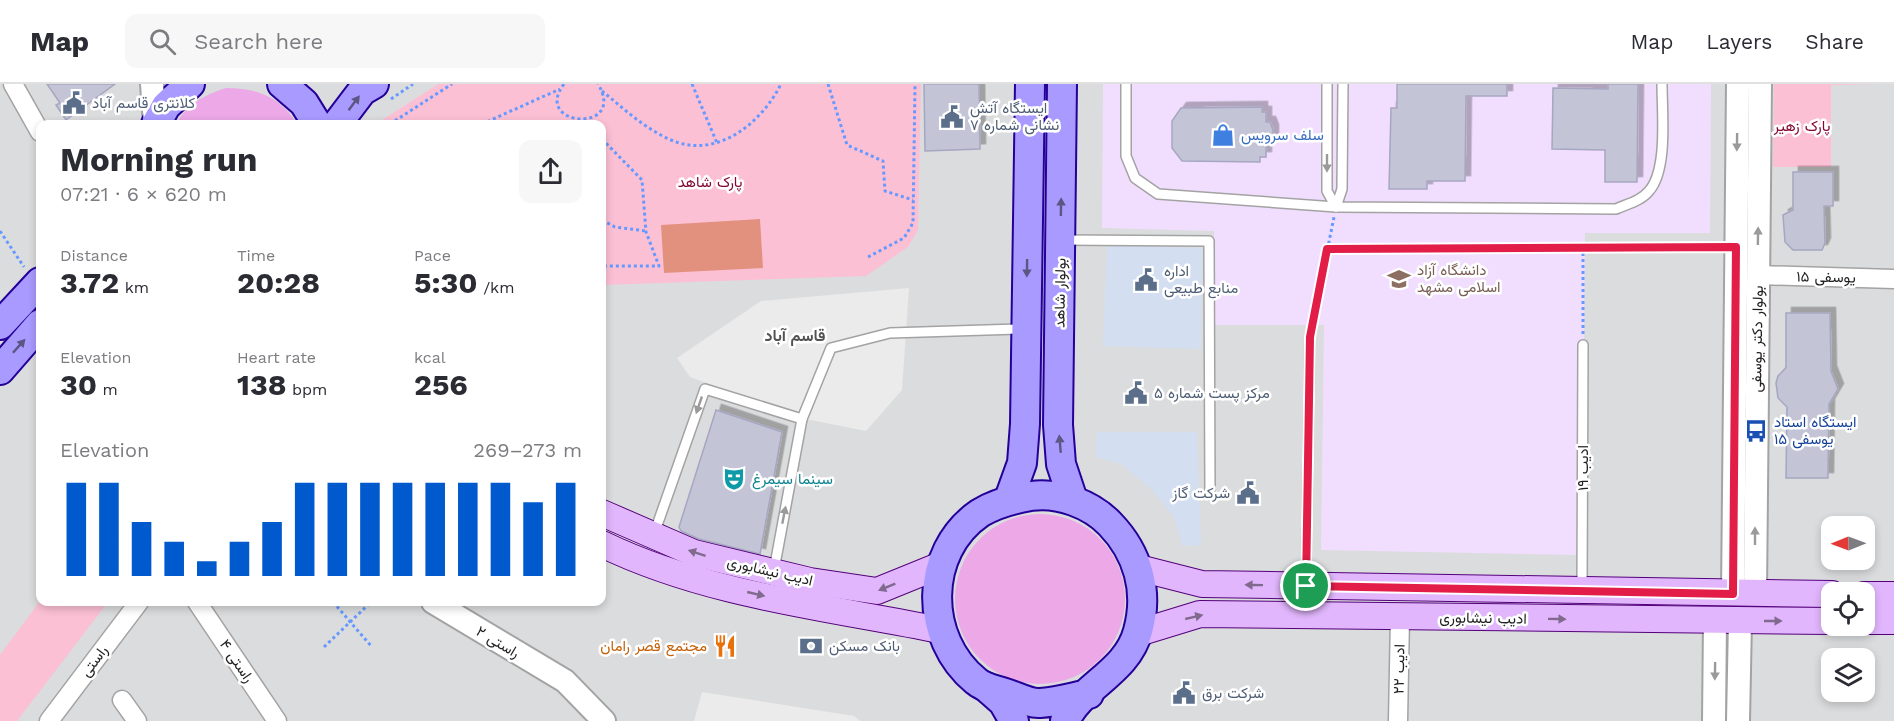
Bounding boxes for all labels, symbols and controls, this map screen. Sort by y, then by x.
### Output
search box [125,14,545,68]
text: Map [30,25,89,58]
icon: search [146,25,179,58]
text: Search here [194,29,323,54]
text: Map [1630,29,1673,54]
text: Layers [1706,29,1772,54]
text: Share [1805,29,1864,54]
public building icon: کلانتری قاسم آباد [61,90,87,116]
place label: کلانتری قاسم آباد [92,94,195,113]
one-way arrow [348,95,360,111]
place label: ایستگاه آتش نشانی شماره ۷ [970,99,1059,135]
public building icon: ایستگاه آتش نشانی شماره ۷ [939,104,965,130]
park label: پارک زهیر [1773,117,1830,136]
shop icon: سلف سرویس [1210,122,1236,148]
place label: سلف سرویس [1241,126,1324,145]
one-way arrow [1732,133,1742,152]
text: Morning run [60,140,257,179]
button: share [519,140,582,203]
one-way arrow [1322,154,1332,173]
park label: پارک شاهد [678,173,742,192]
text: 07:21 · 6 × 620 m [60,182,227,206]
one-way arrow [1056,197,1066,216]
one-way arrow [1753,226,1763,245]
text: Distance [60,246,128,265]
text: Time [237,246,275,265]
text: Pace [414,246,451,265]
street label: بولوار شاهد [1050,258,1070,328]
one-way arrow [1023,259,1032,278]
place label: دانشگاه آزاد اسلامی مشهد [1417,261,1501,297]
place label: اداره منابع طبیعی [1164,262,1238,299]
text: 3.72 [60,265,119,300]
text: 20:28 [237,265,320,300]
text: 5:30 [414,265,478,300]
school or university icon: دانشگاه آزاد اسلامی مشهد [1386,266,1412,292]
public building icon: اداره منابع طبیعی [1133,267,1159,293]
street label: یوسفی ۱۵ [1796,267,1856,288]
text: km [119,278,149,297]
text: /km [478,278,514,297]
street label: بولوار دکتر یوسفی [1747,285,1768,393]
district label: قاسم آباد [765,326,825,346]
one-way arrow [12,339,25,354]
text: Elevation [60,348,131,367]
text: Heart rate [237,348,316,367]
text: kcal [414,348,446,367]
text: 30 [60,367,97,402]
text: 138 [237,367,287,402]
text: 256 [414,367,468,402]
text: m [97,380,118,399]
text: bpm [287,380,327,399]
public building icon: مرکز پست شماره ۵ [1123,380,1149,406]
place label: مرکز پست شماره ۵ [1154,384,1270,403]
one-way arrow [694,396,704,414]
place label: ایستگاه استاد یوسفی ۱۵ [1774,413,1856,449]
bus stop icon: ایستگاه استاد یوسفی ۱۵ [1743,418,1769,444]
one-way arrow [1055,434,1065,453]
text: Elevation [60,438,149,462]
text: 269–273 m [473,438,582,462]
street label: ادیب ۱۹ [1574,445,1592,491]
theatre icon: سینما سیمرغ [721,466,747,492]
place label: سینما سیمرغ [752,470,833,490]
public building icon: شرکت گاز [1235,480,1261,506]
place label: شرکت گاز [1171,484,1230,502]
one-way arrow [780,506,789,525]
north arrow [1821,516,1875,570]
map controls [1821,516,1875,702]
one-way arrow [1750,526,1760,545]
one-way arrow [688,548,706,557]
street label: ادیب نیشابوری [725,552,815,591]
pin [1280,560,1331,611]
icon: arrive [1289,569,1322,602]
one-way arrow [1245,581,1264,590]
button: locate [1821,582,1875,636]
one-way arrow [878,583,896,592]
one-way arrow [747,590,766,600]
street label: ادیب نیشابوری [1439,608,1527,629]
one-way arrow [1185,612,1204,621]
one-way arrow [1547,614,1566,624]
one-way arrow [1764,616,1783,626]
street label: راستی ۲ [472,622,523,663]
restaurant icon: مجتمع قصر رامان [712,633,738,659]
bank icon: بانک مسکن [798,633,824,659]
street label: راستی ۴ [215,636,258,687]
place label: مجتمع قصر رامان [600,637,707,657]
place label: بانک مسکن [829,637,900,656]
street label: راستی [76,642,112,681]
street label: ادیب ۲۲ [1390,644,1408,694]
button: layers [1821,648,1875,702]
one-way arrow [1710,661,1720,680]
public building icon: شرکت برق [1171,680,1197,706]
place label: شرکت برق [1202,684,1264,702]

